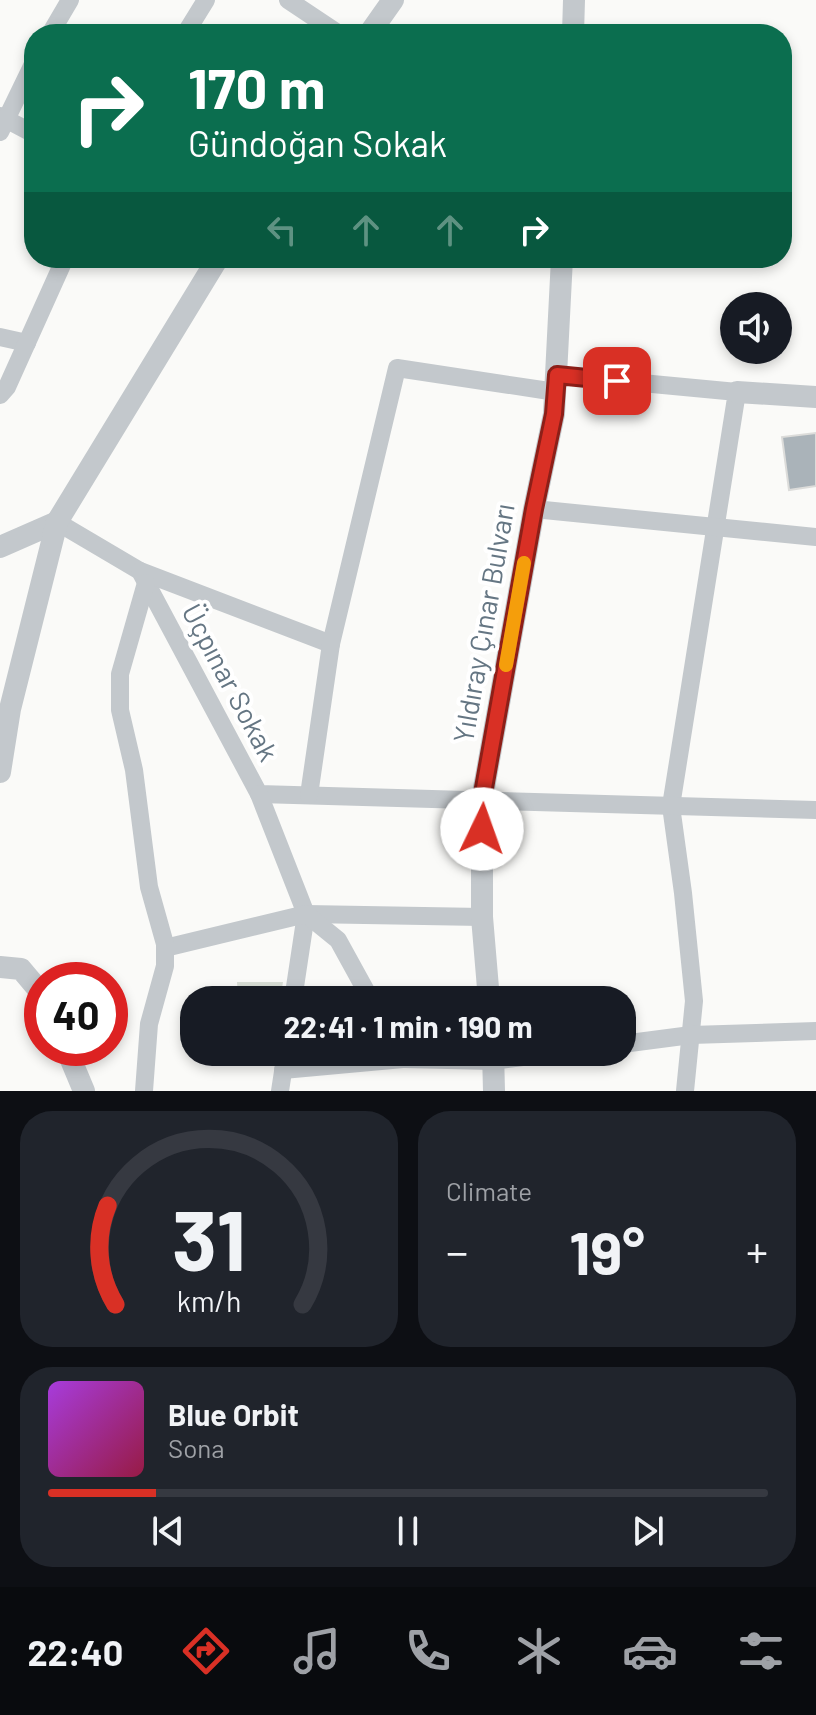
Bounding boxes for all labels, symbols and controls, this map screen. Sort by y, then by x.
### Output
text: 170 m [188,53,325,120]
icon: right [56,56,160,160]
text: Gündoğan Sokak [188,121,447,164]
icon: left [260,208,304,252]
icon: ahead [344,208,388,252]
icon: ahead [428,208,472,252]
icon: right [512,208,556,252]
map controls [720,292,792,364]
button: sound [720,292,792,364]
pin [583,347,651,415]
icon: arrive [595,359,639,403]
street label: Yıldıray Çınar Bulvarı [445,501,521,745]
street label: Üçpınar Sokak [175,598,287,766]
position arrow [440,787,524,871]
speed limit sign: 40 [24,962,128,1066]
text: 22:41 · 1 min · 190 m [284,1008,532,1044]
text: Climate [446,1175,532,1206]
text: 31 [172,1188,246,1288]
text: 19° [569,1215,645,1287]
text: − [446,1224,468,1277]
text: + [746,1224,768,1277]
text: km/h [177,1283,241,1318]
text: Blue Orbit [168,1396,299,1432]
text: Sona [168,1432,225,1463]
icon: previous [146,1509,190,1553]
icon: pause [386,1509,430,1553]
icon: next [626,1509,670,1553]
icon: directions [178,1623,234,1679]
icon: music [289,1623,345,1679]
icon: phone [400,1623,456,1679]
icon: climate [511,1623,567,1679]
icon: car [622,1623,678,1679]
icon: filters [733,1623,789,1679]
text: 22:40 [27,1630,123,1673]

